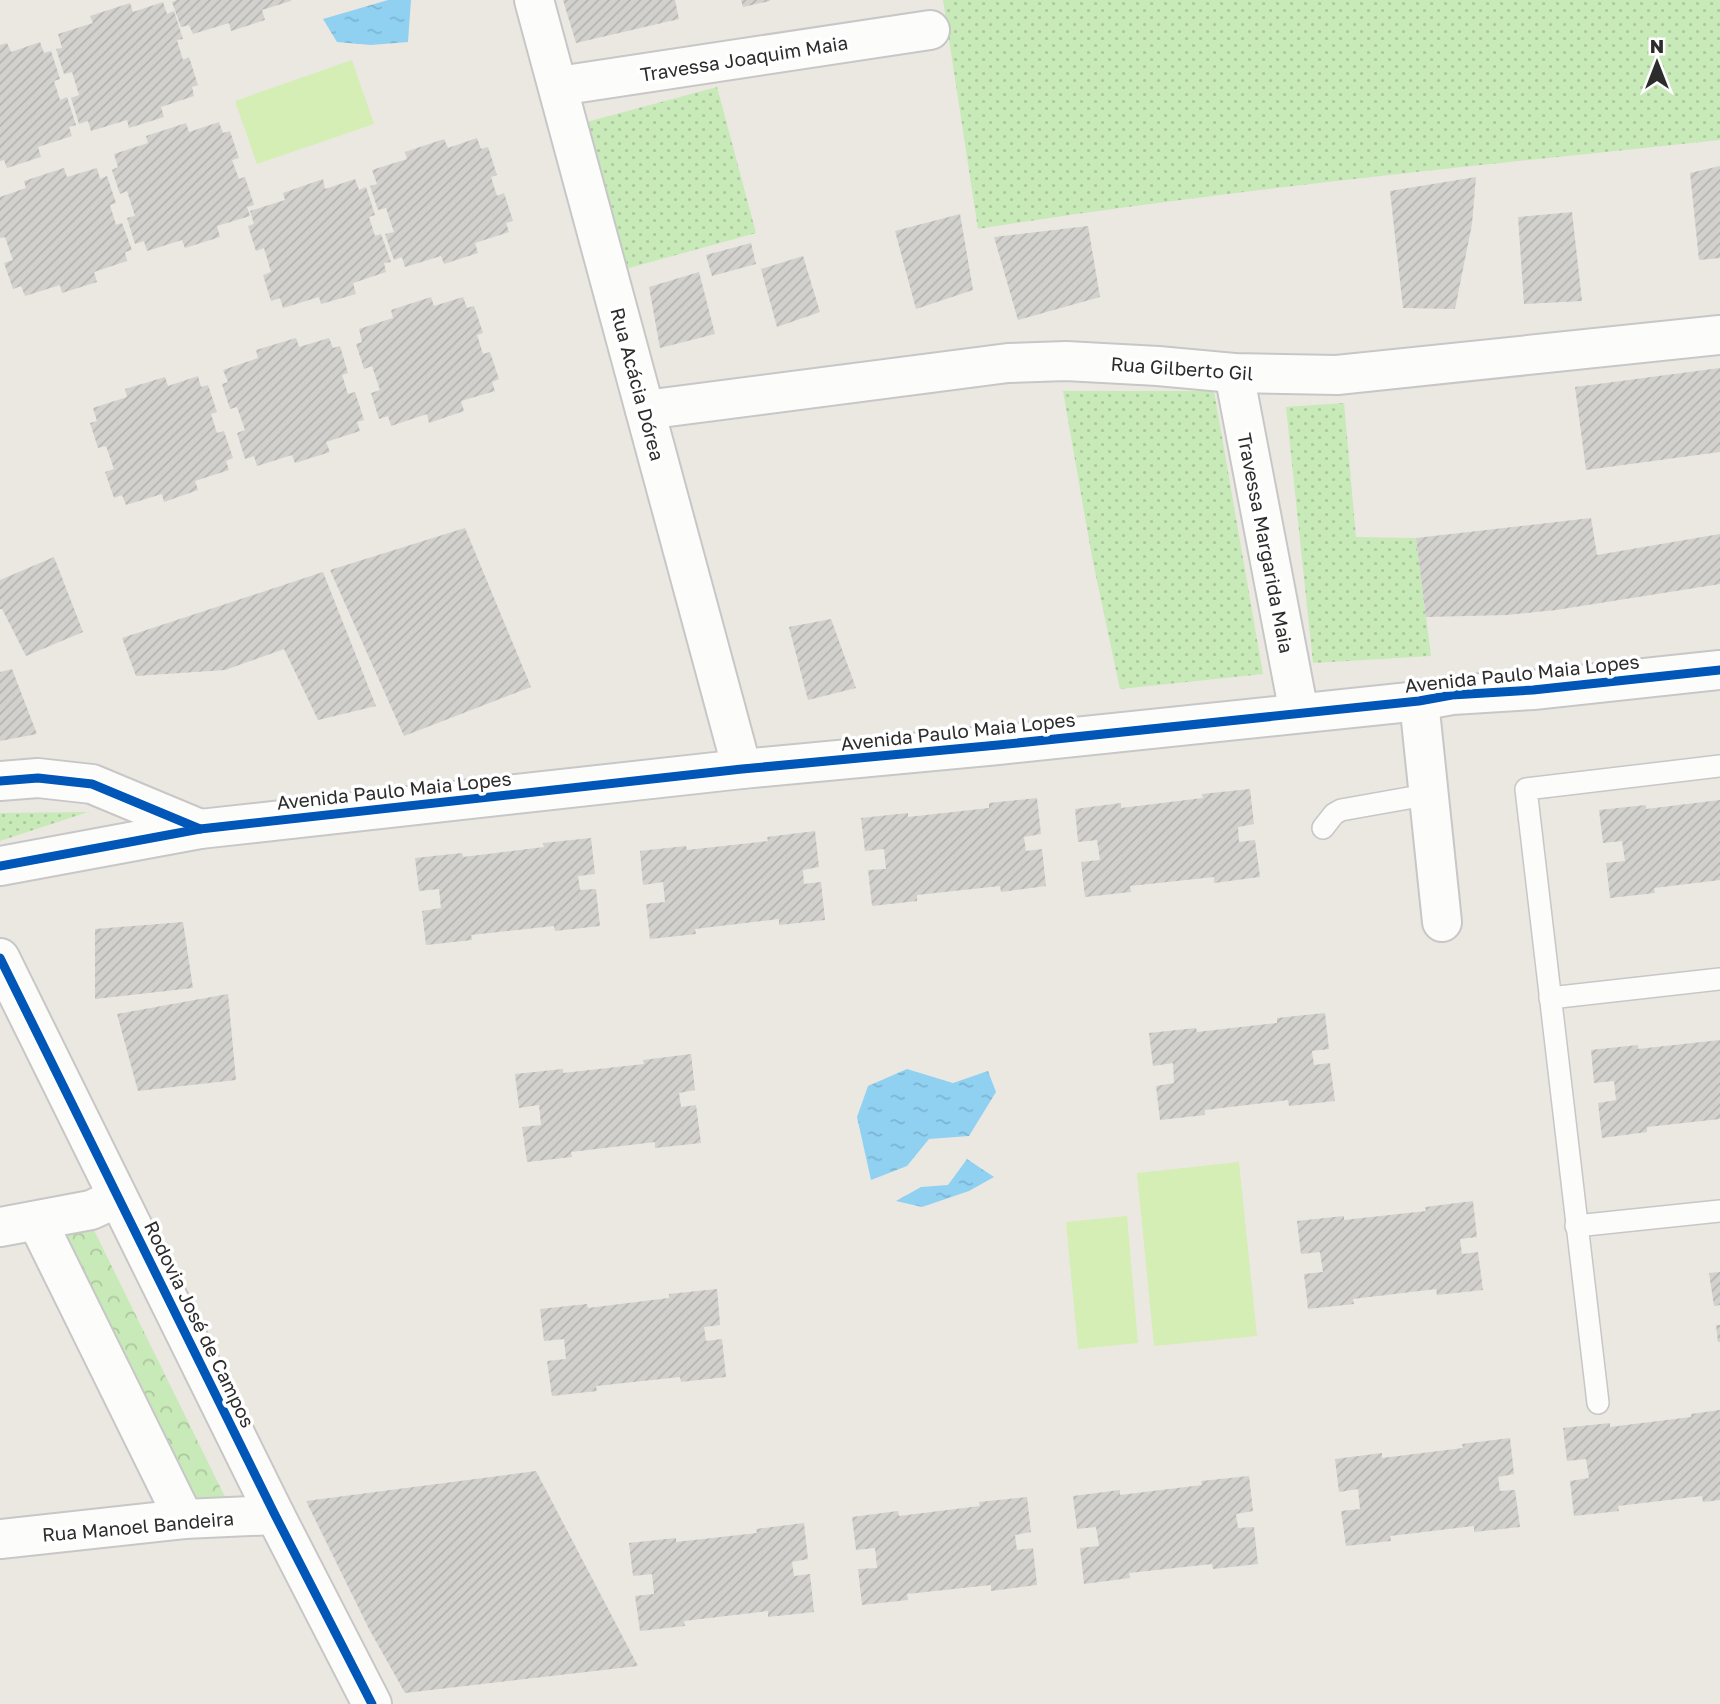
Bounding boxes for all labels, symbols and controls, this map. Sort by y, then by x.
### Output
north arrow [1622,28,1692,98]
street label: Travessa Joaquim Maia [639,30,849,86]
text: N [1650,34,1664,57]
street label: Rua Acácia Dórea [606,305,670,463]
street label: Rua Gilberto Gil [1110,352,1254,384]
street label: Travessa Margarida Maia [1233,431,1299,655]
street label: Avenida Paulo Maia Lopes [1404,649,1640,697]
street label: Avenida Paulo Maia Lopes [840,707,1076,755]
street label: Avenida Paulo Maia Lopes [276,766,512,814]
street label: Rodovia José de Campos [140,1217,260,1431]
street label: Rua Manoel Bandeira [41,1506,235,1546]

